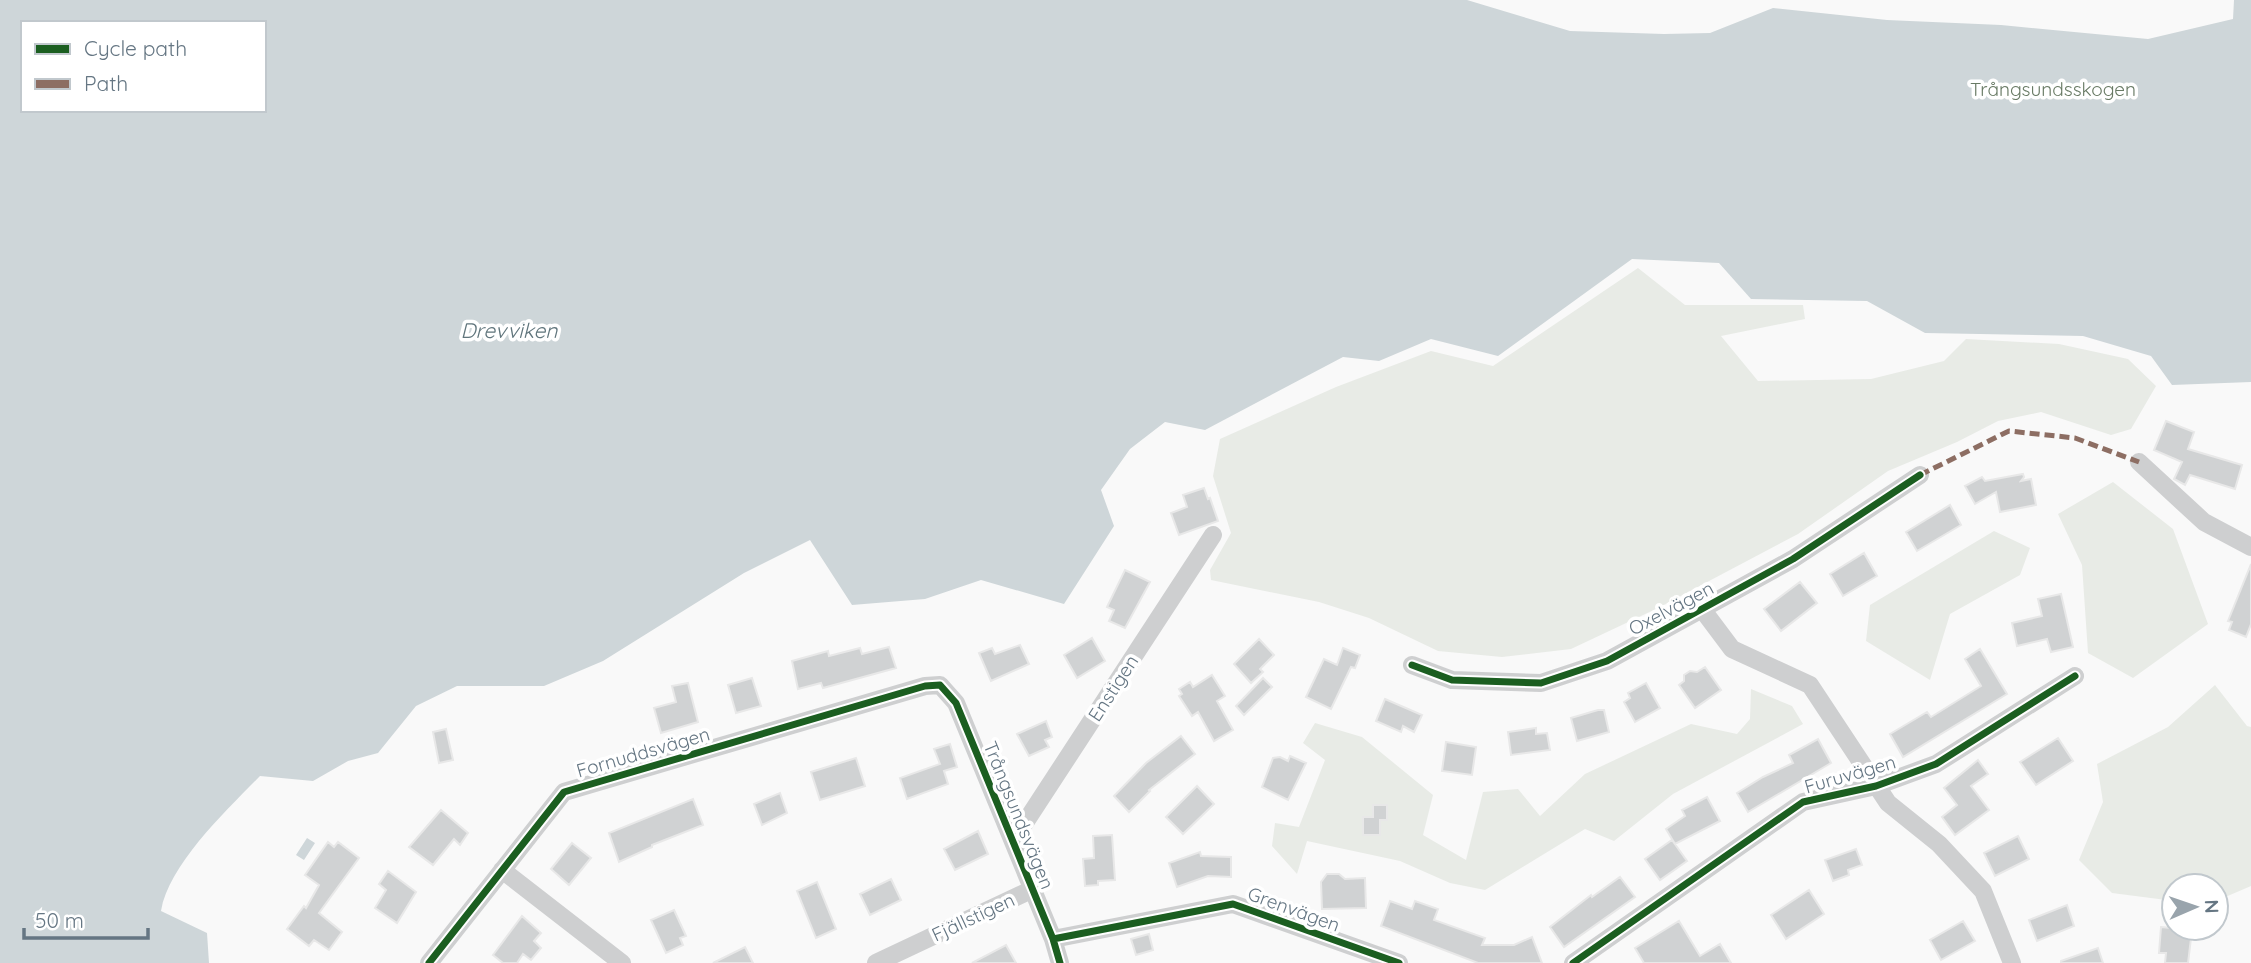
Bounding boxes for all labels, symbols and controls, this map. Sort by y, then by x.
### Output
legend [21,21,266,112]
text: Cycle path [84,35,187,61]
text: Path [84,70,128,96]
park label: Trångsundsskogen [1970,77,2136,101]
water label: Drevviken [460,317,558,343]
street label: Oxelvägen [1624,576,1718,640]
street label: Enstigen [1083,650,1143,726]
street label: Fornuddsvägen [574,721,712,783]
street label: Trångsundsvägen [978,738,1060,892]
street label: Furuvägen [1801,749,1899,799]
north arrow [2160,872,2230,942]
street label: Grenvägen [1245,881,1343,937]
street label: Fjällstigen [928,887,1018,947]
scale bar [24,897,149,941]
text: N [2200,899,2224,914]
text: 50 m [35,907,84,933]

